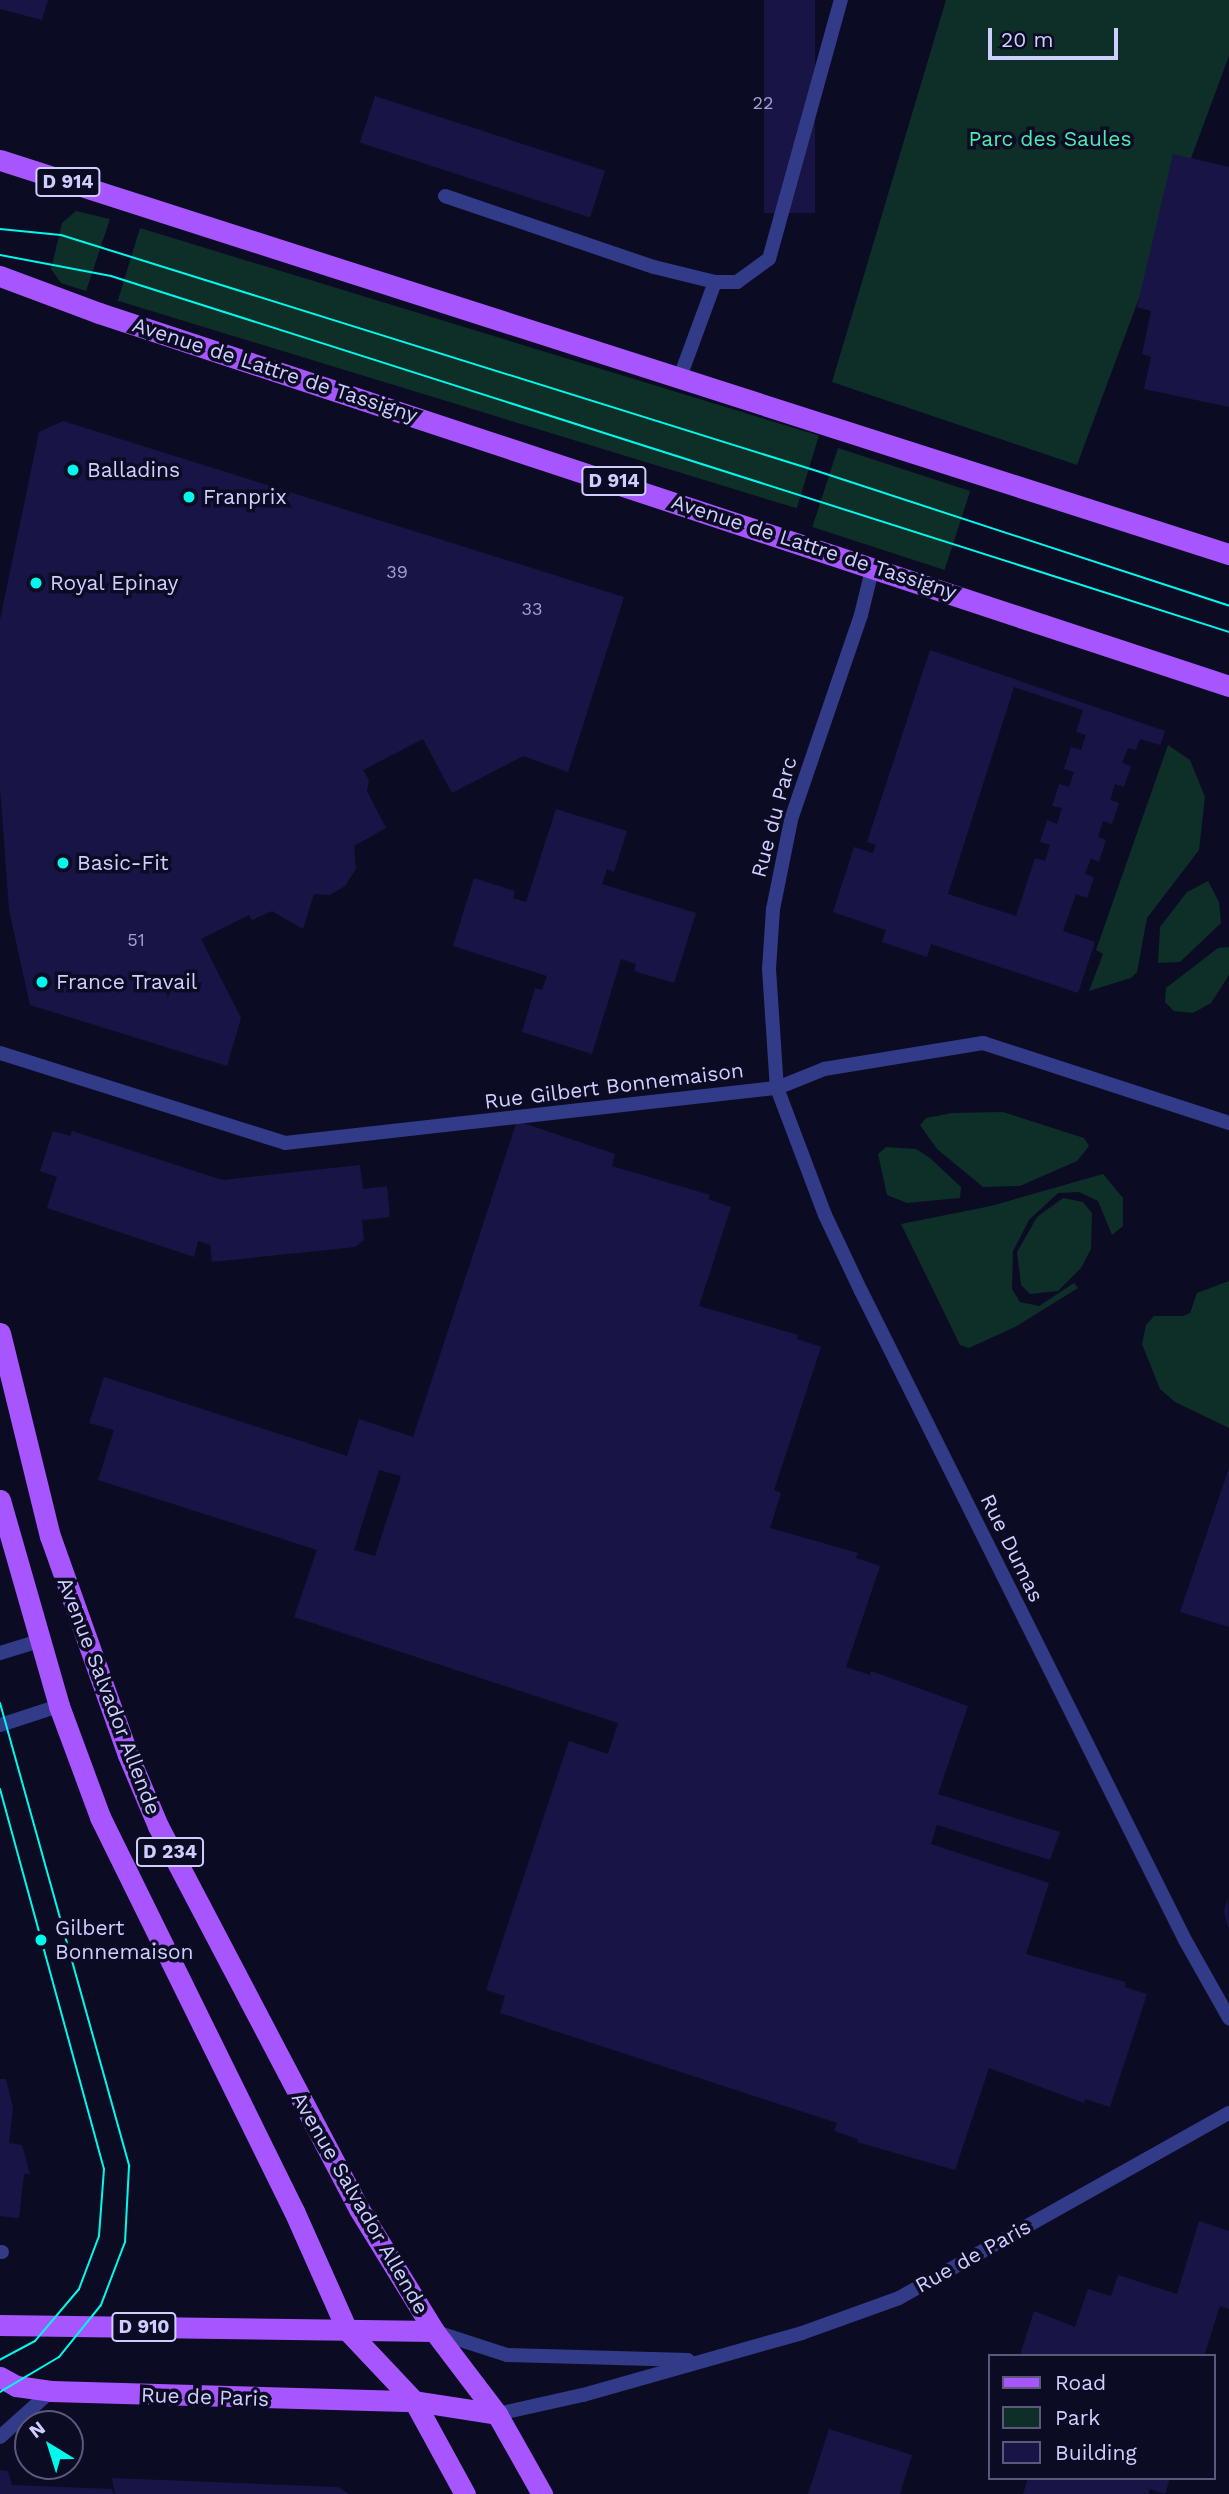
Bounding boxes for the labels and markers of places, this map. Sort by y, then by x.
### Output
place label: Balladins [87,457,180,483]
marker: Balladins [65,462,81,478]
place label: Franprix [203,484,287,510]
marker: Franprix [181,489,197,505]
place label: Royal Epinay [50,570,179,596]
marker: Royal Epinay [28,575,44,591]
place label: Basic-Fit [77,850,169,876]
marker: Basic-Fit [55,855,71,871]
place label: France Travail [56,969,198,995]
marker: France Travail [34,974,50,990]
place label: Gilbert Bonnemaison [55,1915,194,1965]
marker: Gilbert Bonnemaison [33,1932,49,1948]

